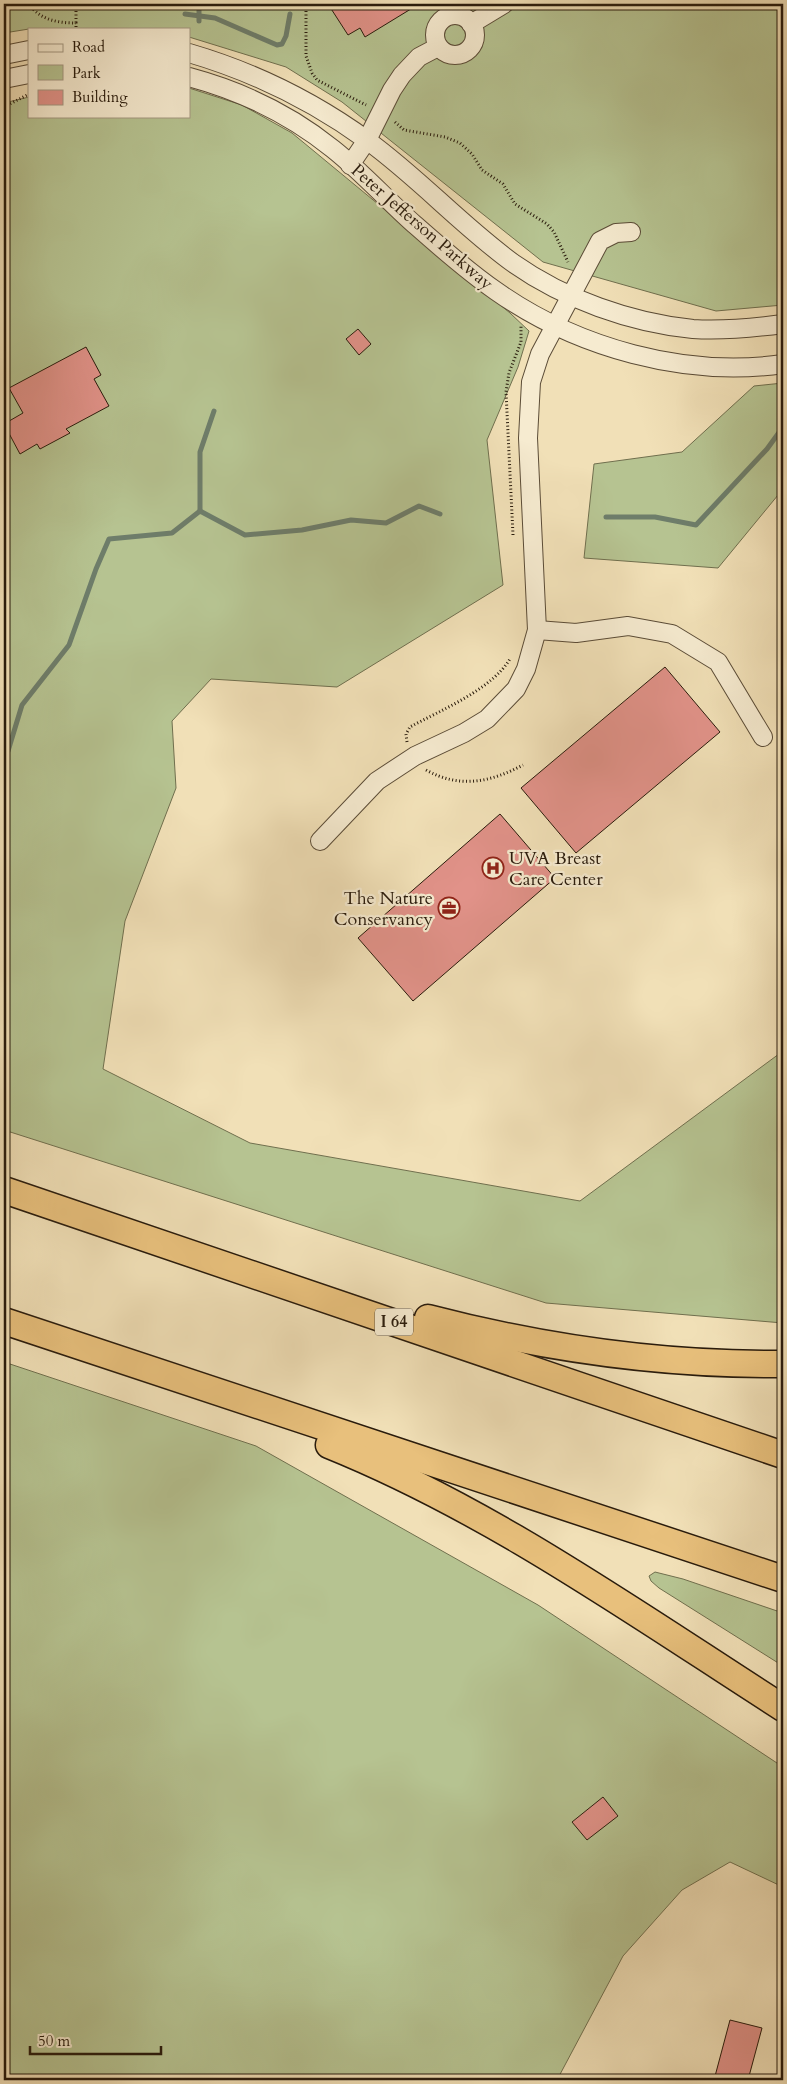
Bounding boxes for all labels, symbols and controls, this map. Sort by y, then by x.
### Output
legend [28,28,190,118]
text: Road [72,37,105,57]
text: Park [72,63,101,83]
text: Building [72,87,128,107]
street label: Peter Jefferson Parkway [345,158,499,296]
place label: UVA Breast Care Center [509,846,603,892]
hospital icon: UVA Breast Care Center [481,856,505,880]
place label: The Nature Conservancy [334,886,433,932]
office icon: The Nature Conservancy [437,896,461,920]
road number: I 64 [375,1308,413,1335]
scale bar [30,2024,161,2056]
text: 50 m [38,2031,70,2051]

